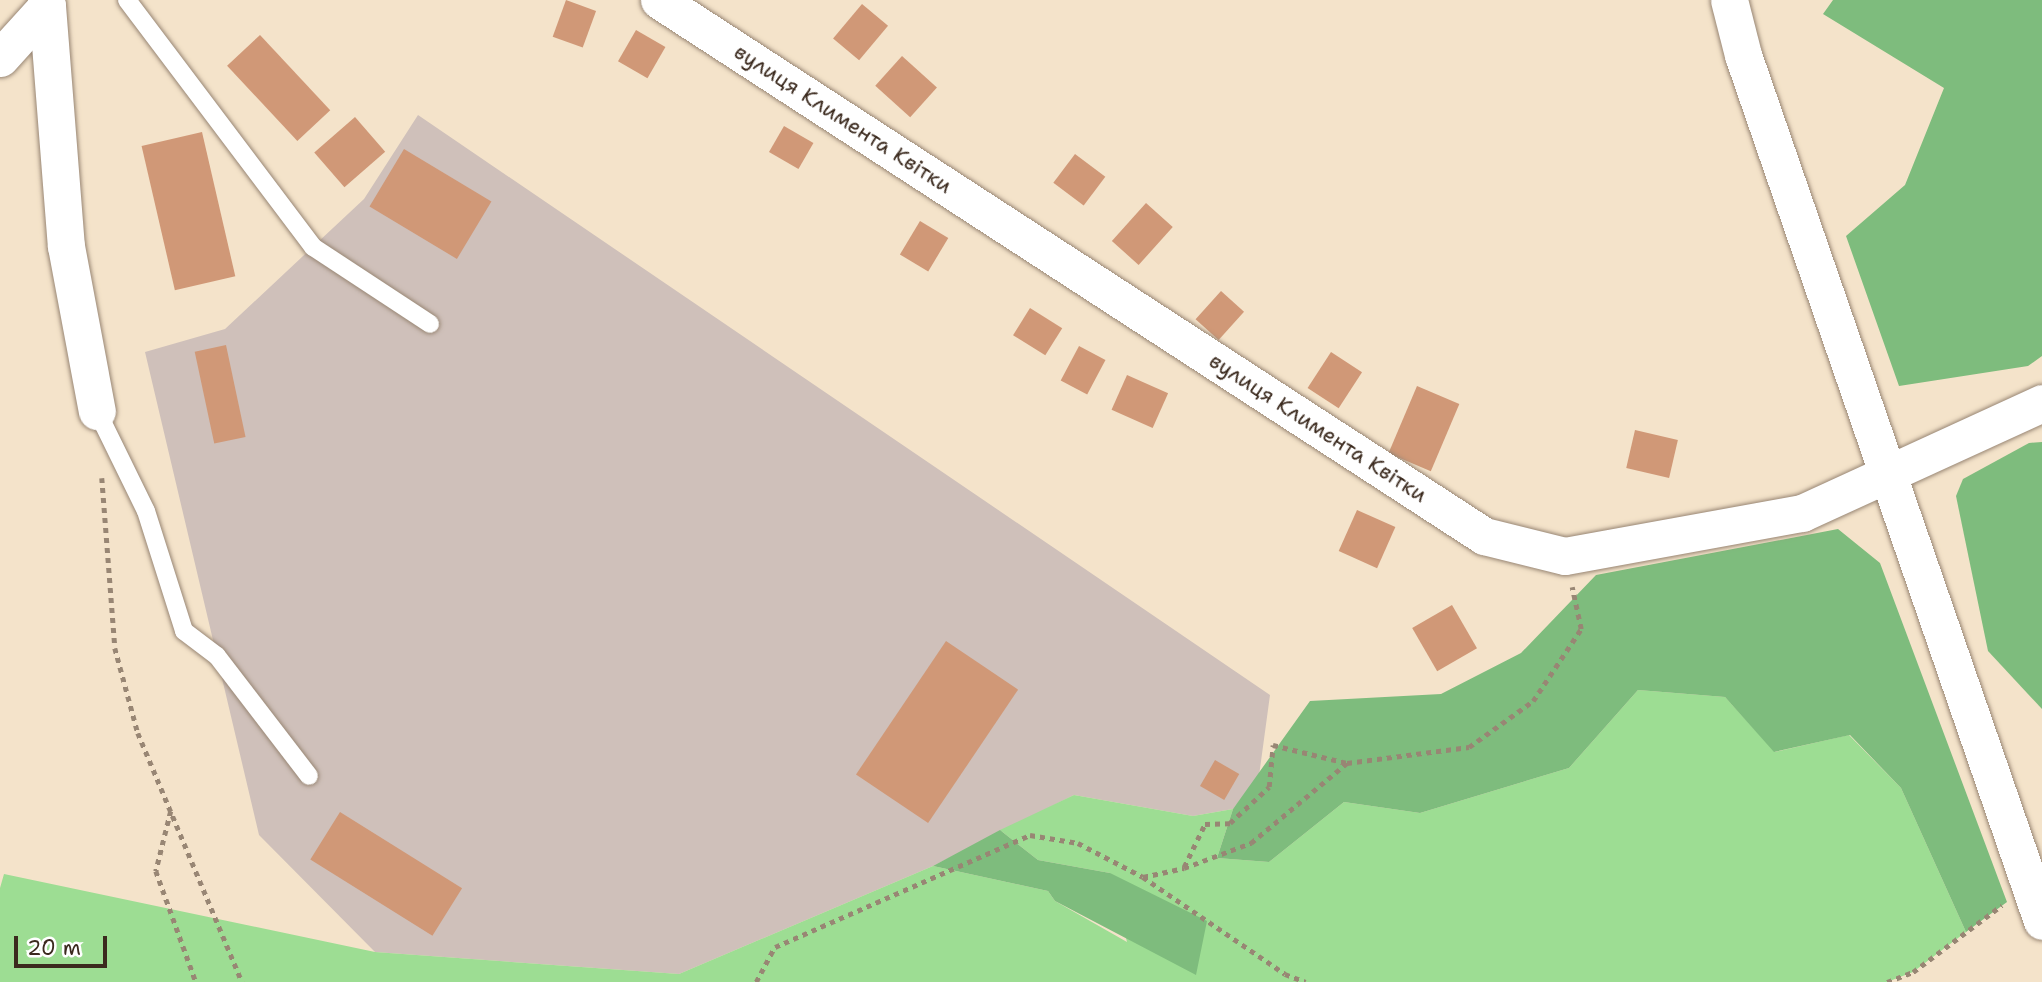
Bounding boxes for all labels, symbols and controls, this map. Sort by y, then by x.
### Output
street label: вулиця Климента Квітки [729,39,957,199]
street label: вулиця Климента Квітки [1204,348,1432,508]
scale bar [18,922,110,966]
text: 20 m [27,934,81,962]

